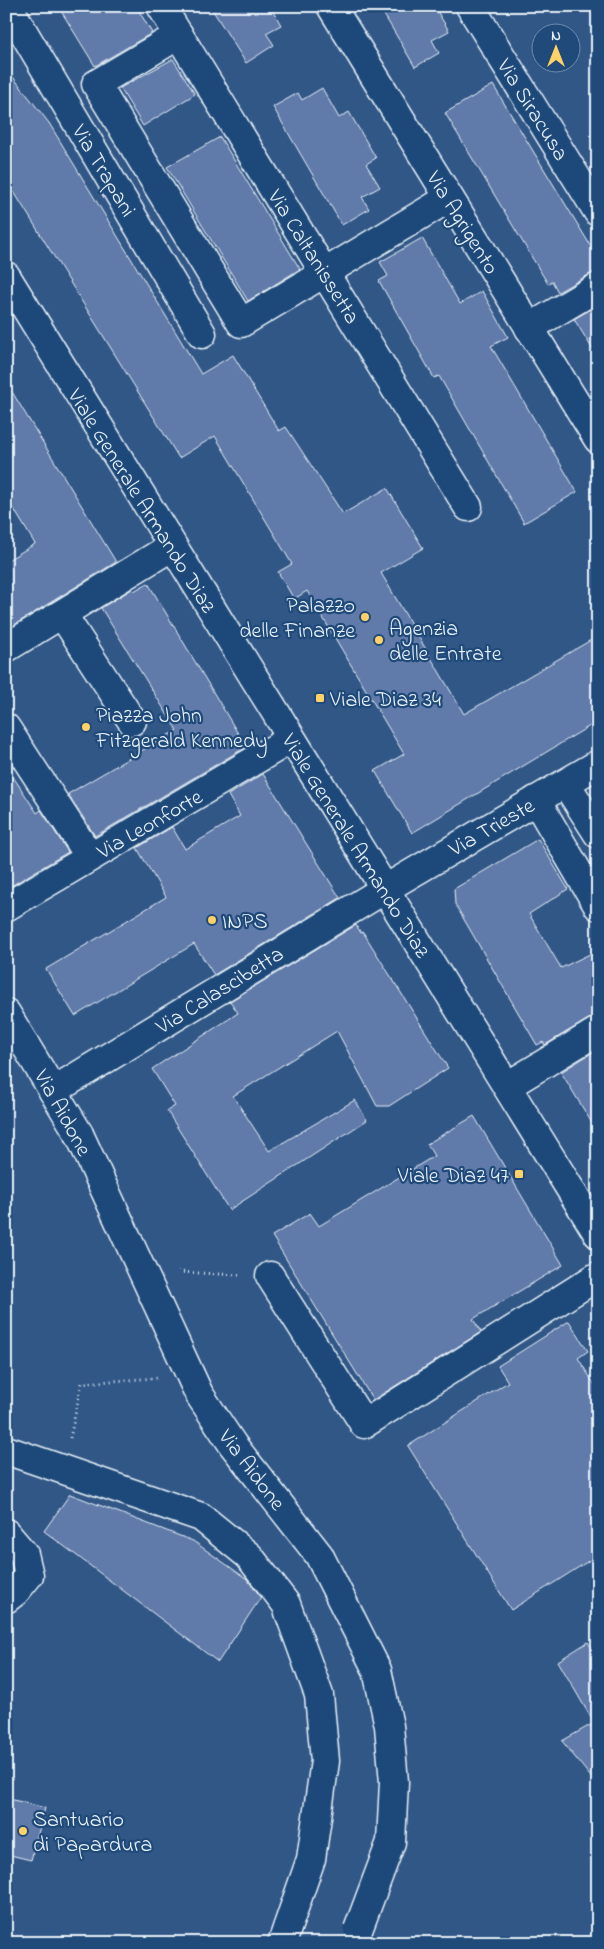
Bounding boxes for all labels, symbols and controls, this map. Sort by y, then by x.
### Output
north arrow [532,22,582,72]
text: N [551,26,561,47]
street label: Via Siracusa [487,53,575,168]
street label: Via Trapani [62,118,143,224]
street label: Via Agrigento [416,165,506,282]
street label: Via Caltanissetta [258,183,367,331]
street label: Viale Generale Armando Diaz [58,382,223,621]
place label: Palazzo delle Finanze [239,591,355,648]
marker: Palazzo delle Finanze [359,611,371,623]
place label: Agenzia delle Entrate [389,614,502,671]
marker: Agenzia delle Entrate [373,634,385,646]
place label: Viale Diaz 34 [329,685,441,717]
marker: Viale Diaz 34 [314,692,326,704]
place label: Piazza John Fitzgerald Kennedy [95,701,268,759]
marker: Piazza John Fitzgerald Kennedy [80,721,92,733]
street label: Viale Generale Armando Diaz [272,727,437,966]
street label: Via Leonforte [91,782,209,869]
street label: Via Trieste [443,791,542,867]
place label: INPS [222,907,268,939]
marker: INPS [206,914,218,926]
street label: Via Calascibetta [150,939,291,1044]
street label: Via Aidone [24,1063,98,1163]
place label: Viale Diaz 47 [397,1161,509,1193]
marker: Viale Diaz 47 [513,1168,525,1180]
street label: Via Aidone [209,1423,292,1518]
place label: Santuario di Papardura [33,1805,152,1862]
marker: Santuario di Papardura [17,1825,29,1837]

